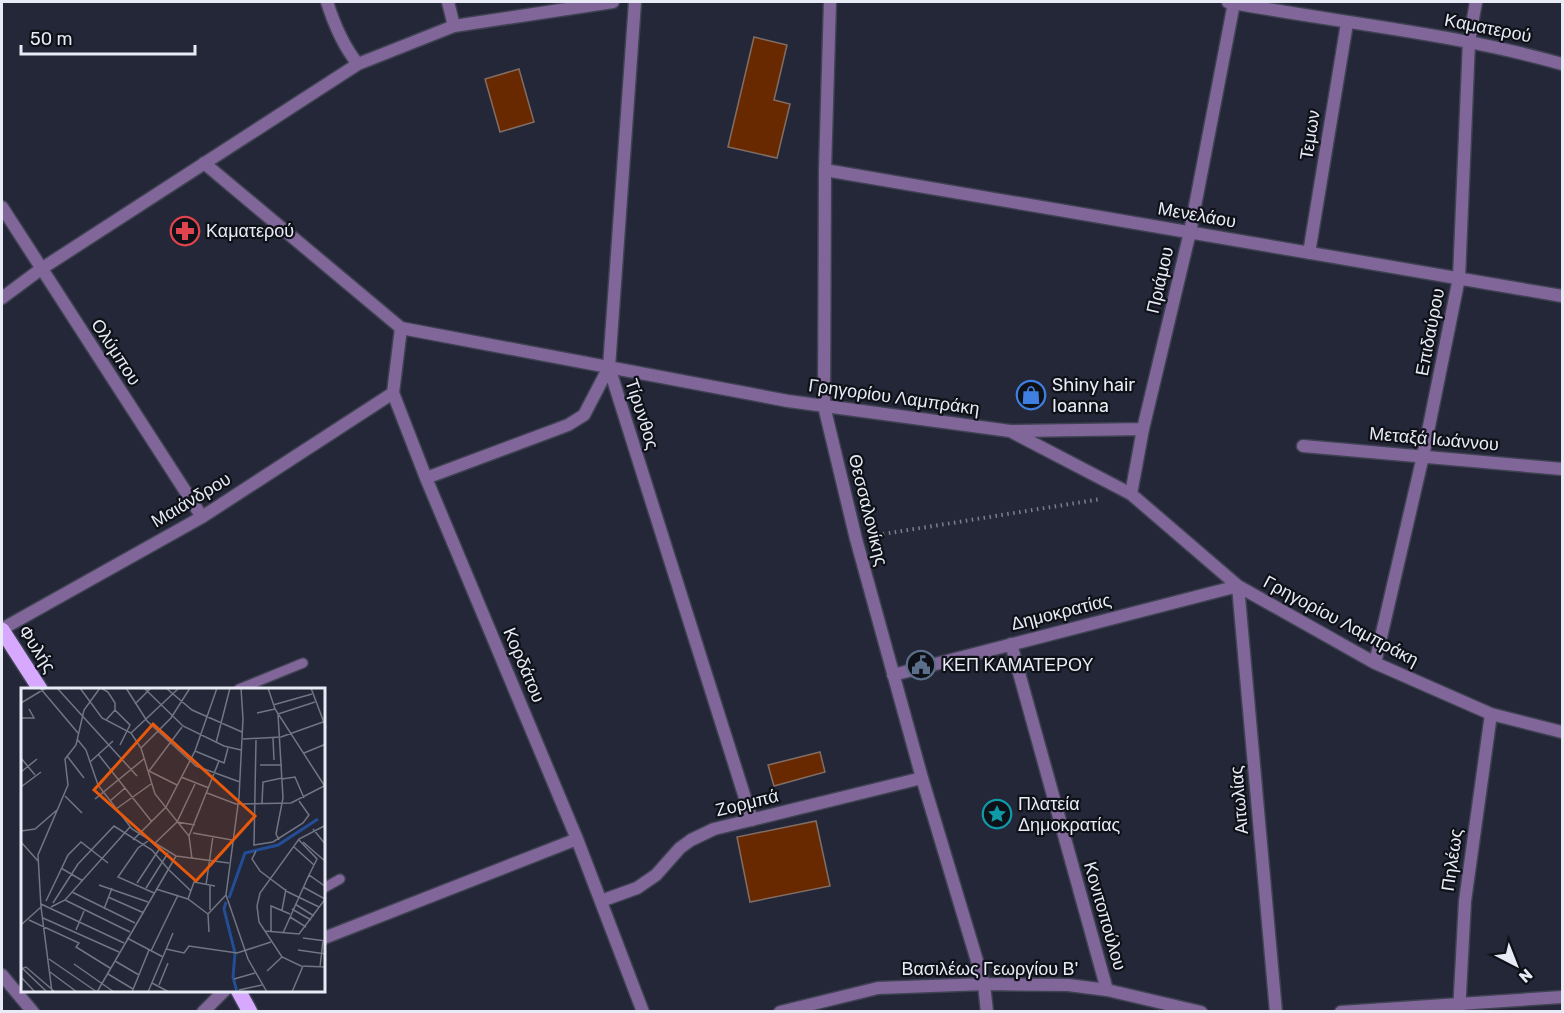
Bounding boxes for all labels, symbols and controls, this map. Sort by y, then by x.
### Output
street label: Καματερού [1443,9,1533,47]
scale bar [21,18,195,56]
text: 50 m [30,28,73,50]
street label: Τεμων [1295,108,1325,162]
street label: Μενελάου [1156,197,1238,233]
pharmacy icon: Καματερού [169,215,201,247]
place label: Καματερού [206,220,294,242]
street label: Πριάμου [1142,244,1178,316]
street label: Επιδαύρου [1411,286,1449,378]
street label: Ολύμπου [86,315,146,389]
street label: Γρηγορίου Λαμπράκη [807,374,981,420]
place label: Shiny hair Ioanna [1052,374,1135,417]
street label: Τίρυνθος [620,376,664,452]
shop icon: Shiny hair Ioanna [1015,379,1047,411]
street label: Μεταξά Ιωάννου [1368,422,1500,456]
street label: Θεσσαλονίκης [844,452,893,568]
street label: Μαιάνδρου [147,468,235,532]
street label: Γρηγορίου Λαμπράκη [1260,571,1422,671]
street label: Δημοκρατίας [1009,589,1114,635]
street label: Φυλής [14,621,61,677]
street label: Κορδάτου [498,624,550,706]
public building icon: ΚΕΠ ΚΑΜΑΤΕΡΟΥ [905,649,937,681]
place label: ΚΕΠ ΚΑΜΑΤΕΡΟΥ [942,654,1094,676]
inset map [21,688,326,992]
street label: Αιτωλίας [1225,765,1253,835]
street label: Ζορμπά [713,785,781,821]
place label: Πλατεία Δημοκρατίας [1018,793,1121,836]
place icon: Πλατεία Δημοκρατίας [981,798,1013,830]
street label: Πηλέως [1437,827,1467,893]
street label: Κονιτοπούλου [1079,859,1131,973]
north arrow [1486,935,1546,995]
street label: Βασιλέως Γεωργίου Β' [901,958,1079,980]
text: N [1515,965,1536,987]

